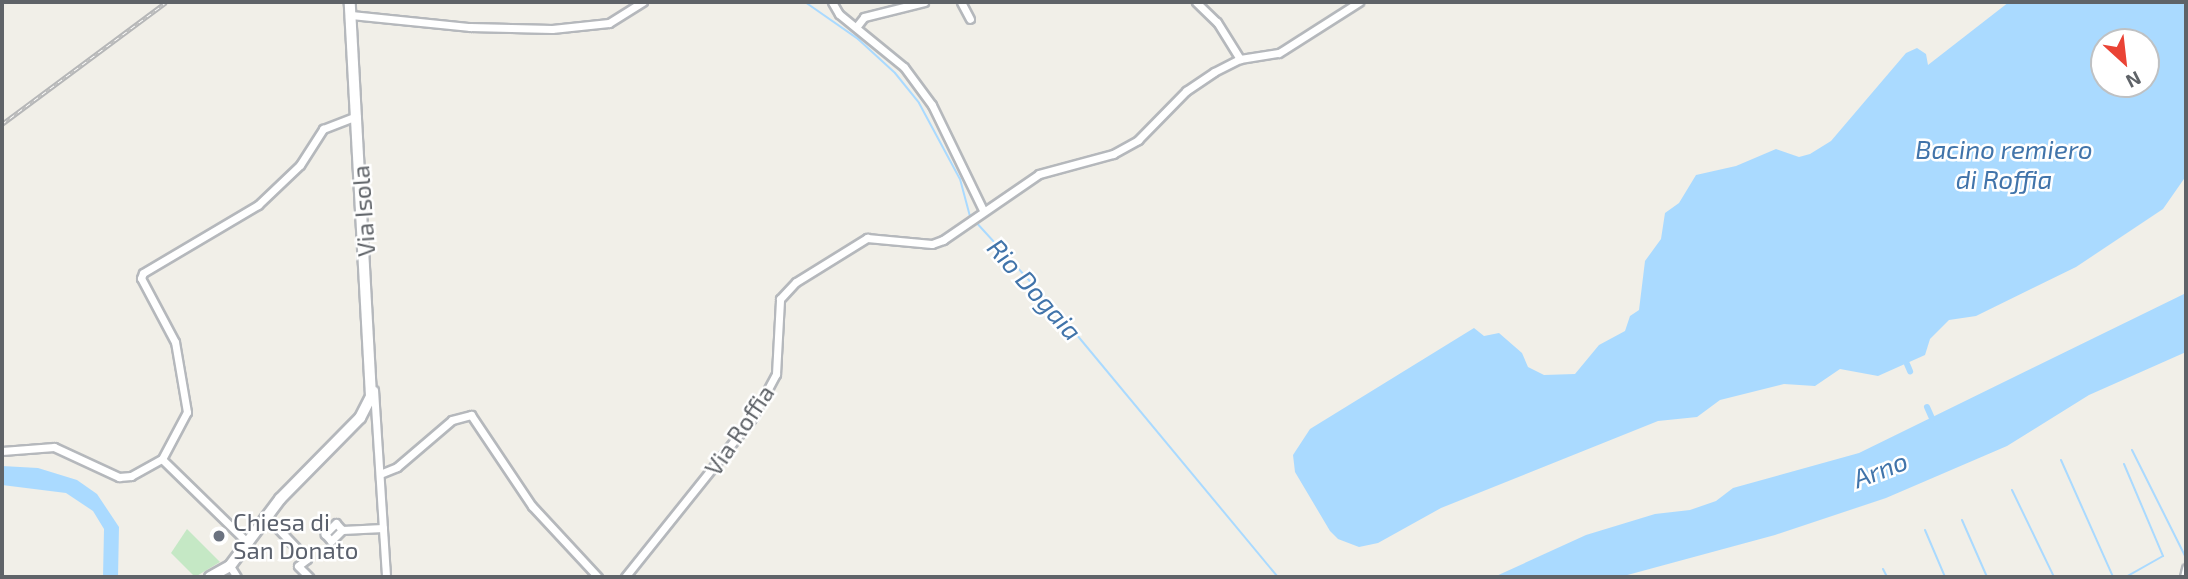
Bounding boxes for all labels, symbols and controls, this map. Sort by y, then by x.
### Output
north arrow [2090,28,2160,98]
text: N [2123,67,2145,94]
water label: Bacino remiero di Roffia [1915,133,2093,194]
street label: Via Isola [345,164,381,258]
water label: Rio Dogaia [981,232,1089,346]
street label: Via Roffia [698,379,780,481]
water label: Arno [1848,444,1912,494]
place label: Chiesa di San Donato [233,508,358,564]
marker: Chiesa di San Donato [211,528,227,544]

